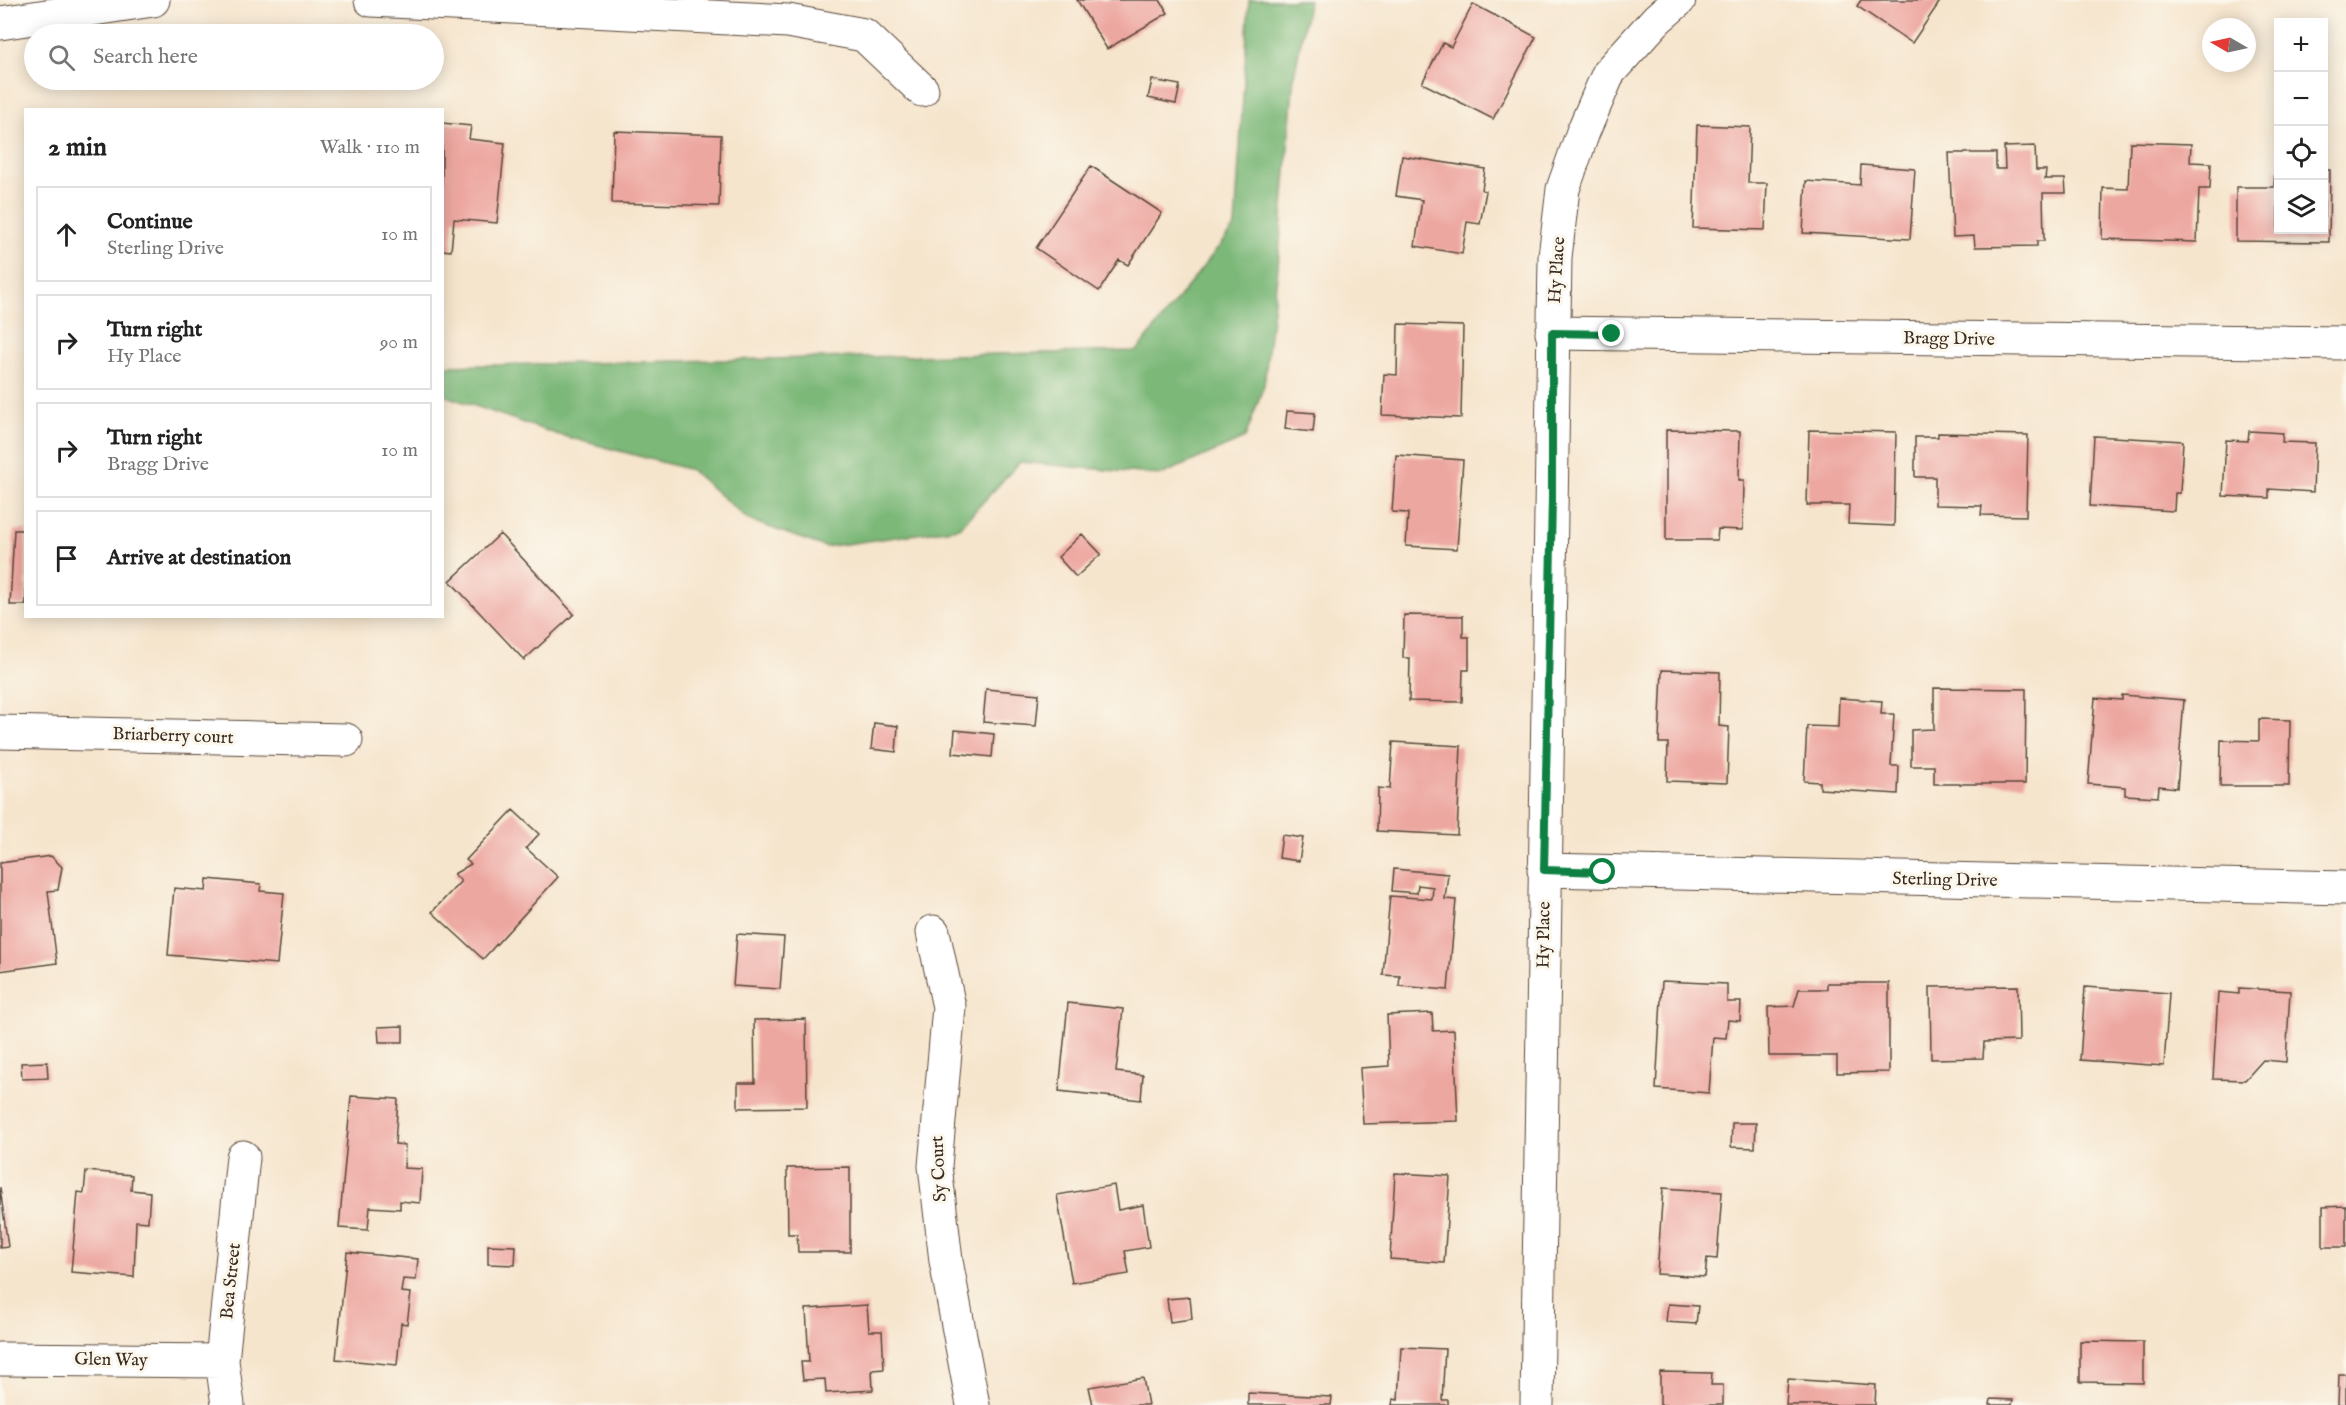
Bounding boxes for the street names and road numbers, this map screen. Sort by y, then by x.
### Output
street label: Hy Place [1544,236,1571,304]
street label: Bragg Drive [1903,327,1995,352]
street label: Briarberry court [112,723,234,750]
street label: Sterling Drive [1892,868,1998,893]
street label: Hy Place [1532,901,1557,969]
street label: Sy Court [926,1135,953,1203]
street label: Bea Street [216,1242,247,1320]
street label: Glen Way [74,1348,148,1373]

